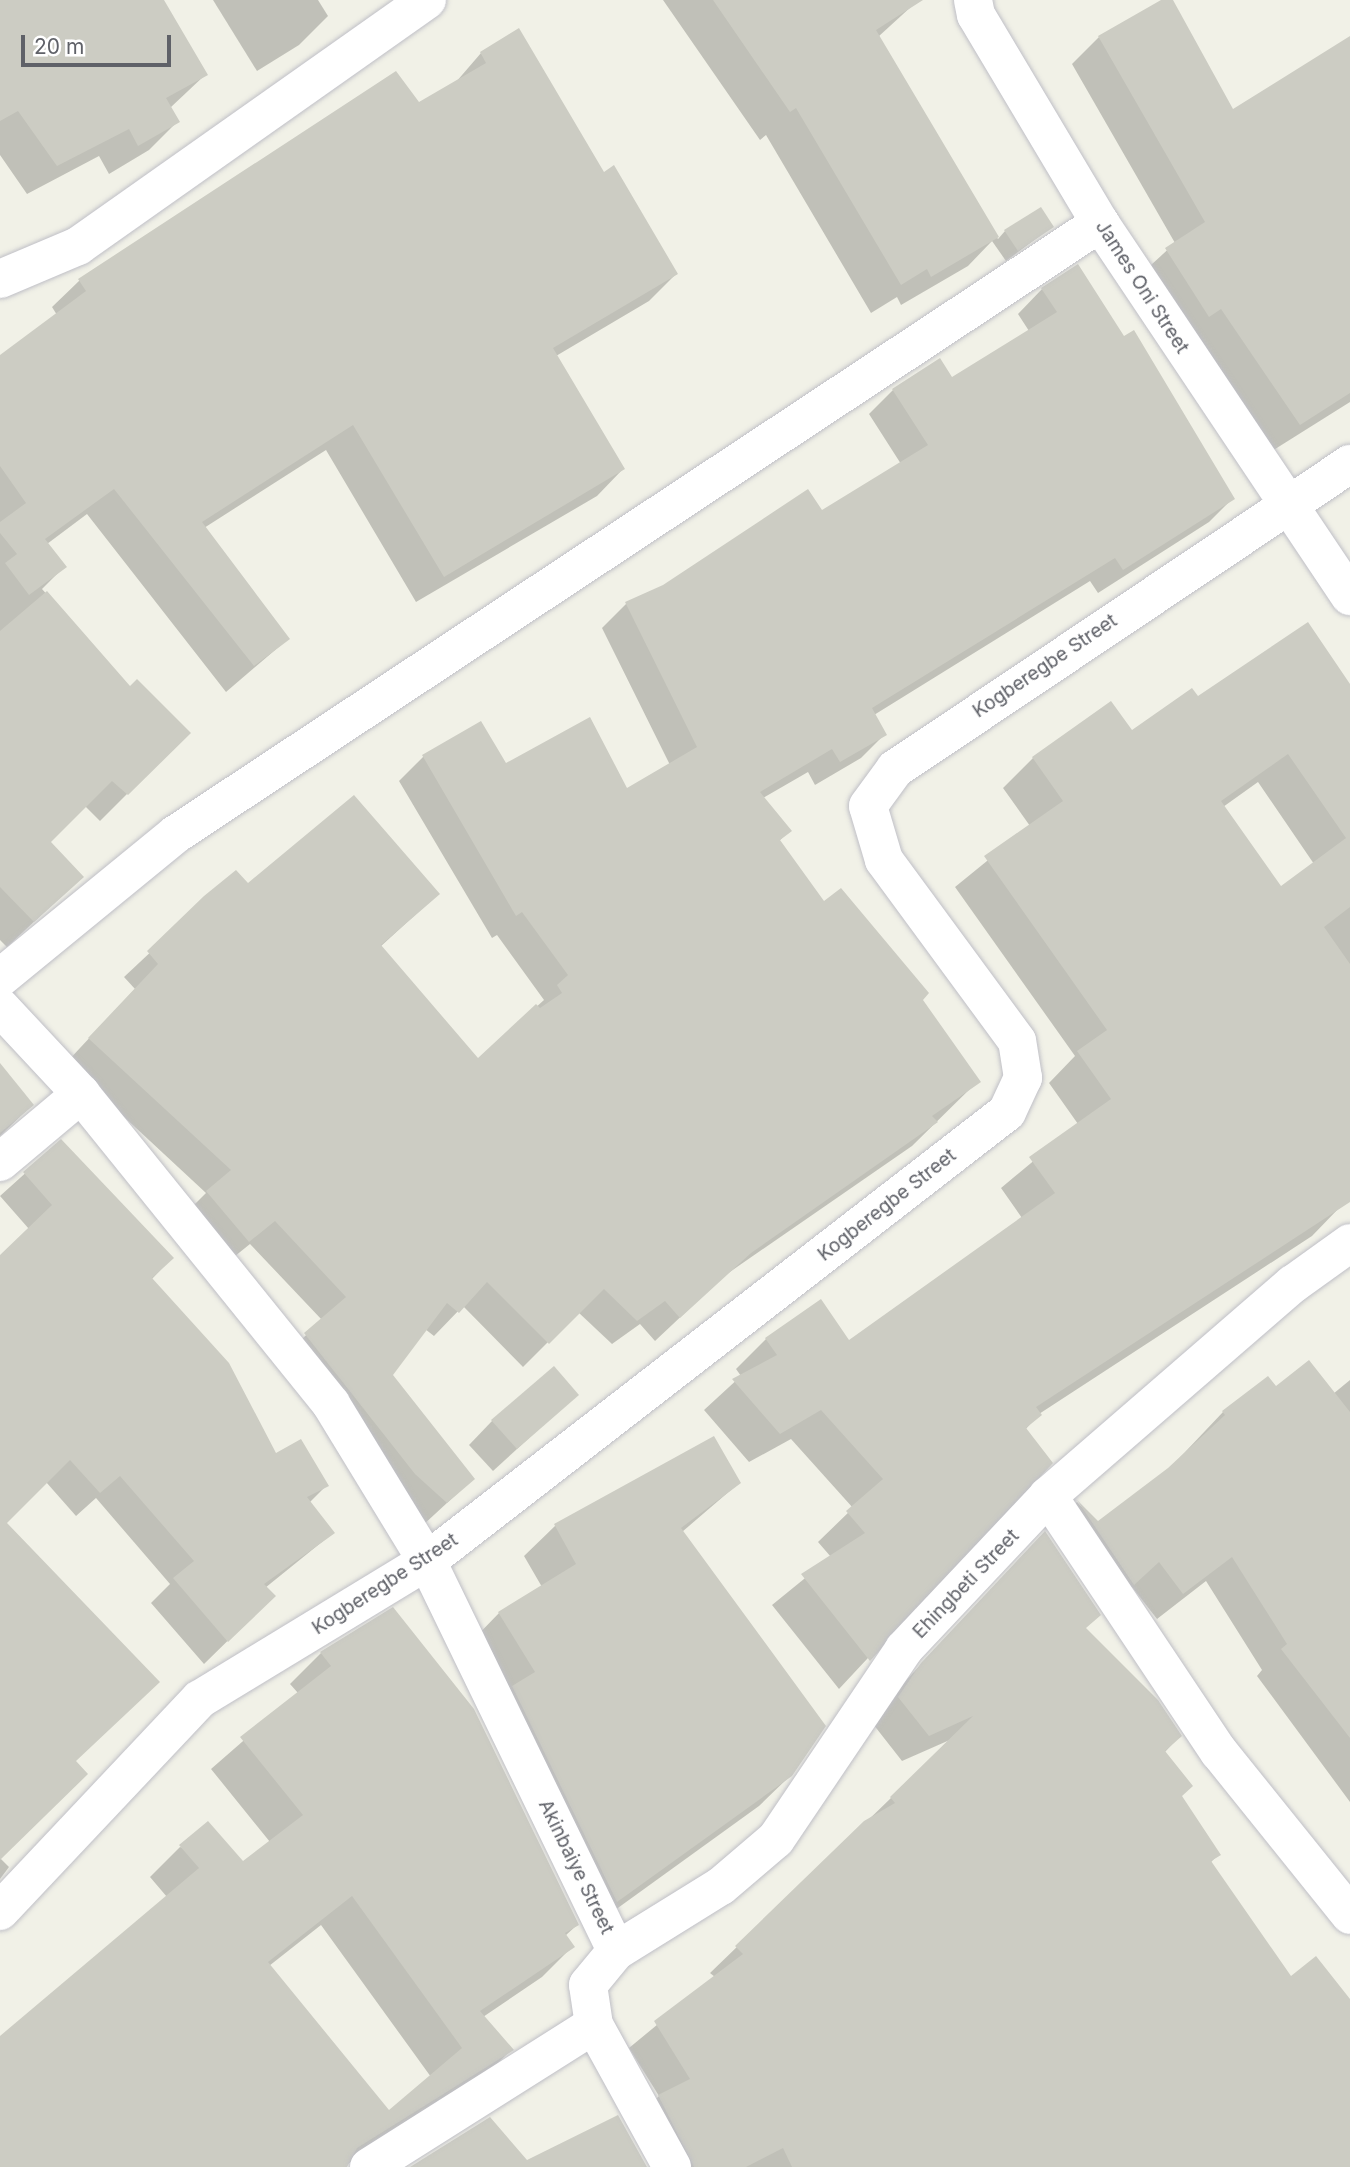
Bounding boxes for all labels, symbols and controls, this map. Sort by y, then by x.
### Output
scale bar [24,21,175,65]
text: 20 m [34,34,84,59]
street label: James Oni Street [1091,216,1193,358]
street label: Kogberegbe Street [969,609,1121,723]
street label: Kogberegbe Street [813,1144,961,1266]
street label: Ehingbeti Street [908,1525,1024,1643]
street label: Kogberegbe Street [308,1528,462,1640]
street label: Akinbaiye Street [534,1796,618,1938]

